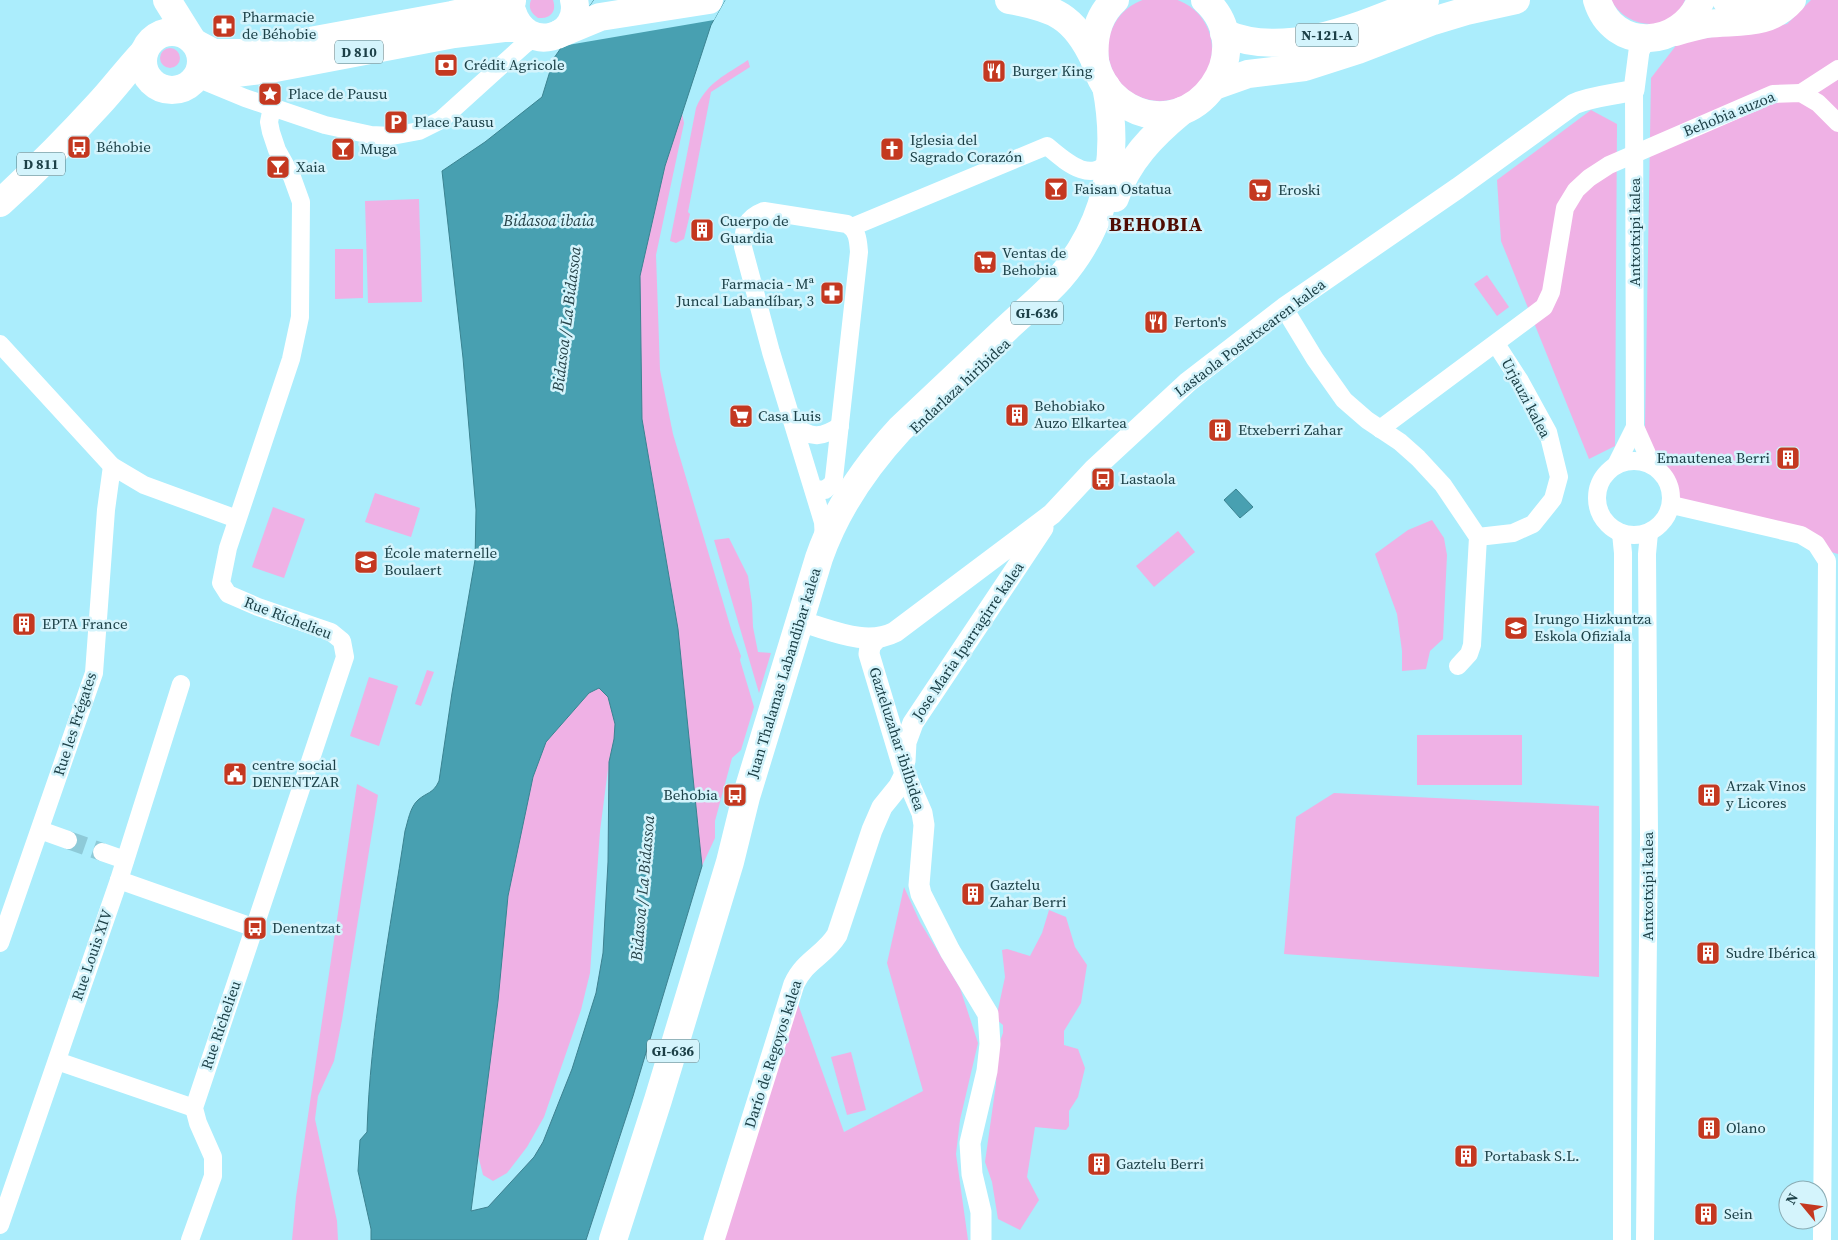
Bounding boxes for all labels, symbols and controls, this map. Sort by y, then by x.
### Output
place label: Pharmacie de Béhobie [242,6,317,44]
pharmacy icon: Pharmacie de Béhobie [211,13,237,39]
road number: N-121-A [1296,24,1358,46]
road number: D 810 [335,41,383,64]
bank icon: Crédit Agricole [433,52,459,78]
place label: Crédit Agricole [464,54,565,75]
restaurant icon: Burger King [981,58,1007,84]
place label: Burger King [1012,60,1093,81]
place icon: Place de Pausu [257,81,283,107]
place label: Place de Pausu [288,83,388,104]
street label: Behobia auzoa [1680,85,1778,142]
parking icon: Place Pausu [383,109,409,135]
place label: Place Pausu [414,111,494,132]
place label: Iglesia del Sagrado Corazón [910,129,1023,167]
bus stop icon: Béhobie [66,134,92,160]
place label: Béhobie [96,136,151,157]
bar icon: Muga [330,136,356,162]
church icon: Iglesia del Sagrado Corazón [879,136,905,162]
place label: Muga [360,138,397,159]
road number: D 811 [17,152,65,175]
bar icon: Xaia [265,154,291,180]
place label: Xaia [296,156,326,177]
bar icon: Faisan Ostatua [1043,176,1069,202]
supermarket icon: Eroski [1247,177,1273,203]
street label: Antxotxipi kalea [1624,177,1645,286]
place label: Faisan Ostatua [1074,178,1172,199]
place label: Eroski [1278,179,1321,200]
water label: Bidasoa ibaia [502,209,595,231]
place label: Cuerpo de Guardia [720,210,789,248]
district label: BEHOBIA [1109,210,1203,238]
building icon: Cuerpo de Guardia [689,217,715,243]
place label: Ventas de Behobia [1002,242,1067,280]
water label: Bidasoa / La Bidassoa [546,245,586,394]
supermarket icon: Ventas de Behobia [972,249,998,275]
place label: Farmacia - Mª Juncal Labandíbar, 3 [676,273,815,311]
street label: Lastaola Postetxearen kalea [1170,274,1330,401]
pharmacy icon: Farmacia - Mª Juncal Labandíbar, 3 [819,280,845,306]
road number: GI-636 [1011,302,1063,324]
restaurant icon: Ferton's [1143,309,1169,335]
place label: Ferton's [1174,311,1227,332]
street label: Endarlaza hiribidea [905,333,1015,438]
street label: Urjauzi kalea [1497,354,1556,442]
place label: Behobiako Auzo Elkartea [1034,395,1127,433]
building icon: Behobiako Auzo Elkartea [1004,402,1030,428]
supermarket icon: Casa Luis [728,403,754,429]
place label: Casa Luis [758,405,821,426]
building icon: Etxeberri Zahar [1207,417,1233,443]
place label: Etxeberri Zahar [1238,419,1343,440]
building icon: Emautenea Berri [1775,445,1801,471]
place label: Emautenea Berri [1657,447,1770,468]
bus stop icon: Lastaola [1090,466,1116,492]
place label: Lastaola [1120,468,1176,489]
place label: École maternelle Boulaert [384,542,498,580]
school or university icon: École maternelle Boulaert [353,549,379,575]
street label: Jose Maria Iparragirre kalea [906,557,1029,725]
street label: Juan Thalamas Labandibar kalea [741,565,826,782]
street label: Rue Richelieu [241,591,335,644]
place label: Irungo Hizkuntza Eskola Ofiziala [1534,608,1652,646]
building icon: EPTA France [11,611,37,637]
place label: EPTA France [42,613,128,634]
school or university icon: Irungo Hizkuntza Eskola Ofiziala [1503,615,1529,641]
street label: Gazteluzahar ibilbidea [864,664,931,814]
street label: Rue les Frégates [48,669,101,778]
place label: centre social DENENTZAR [252,754,339,792]
public building icon: centre social DENENTZAR [222,761,248,787]
place label: Arzak Vinos y Licores [1726,775,1806,813]
bus stop icon: Behobia [722,782,748,808]
building icon: Arzak Vinos y Licores [1696,782,1722,808]
place label: Behobia [663,784,718,805]
water label: Bidasoa / La Bidassoa [625,814,659,963]
street label: Antxotxipi kalea [1637,831,1658,940]
place label: Gaztelu Zahar Berri [990,874,1067,912]
building icon: Gaztelu Zahar Berri [960,881,986,907]
street label: Rue Louis XIV [66,907,117,1003]
bus stop icon: Denentzat [242,915,268,941]
place label: Denentzat [272,917,340,938]
building icon: Sudre Ibérica [1695,940,1721,966]
place label: Sudre Ibérica [1726,942,1816,963]
street label: Rue Richelieu [196,977,246,1072]
street label: Darío de Regoyos kalea [739,977,806,1131]
road number: GI-636 [647,1040,699,1062]
building icon: Olano [1696,1115,1722,1141]
place label: Olano [1726,1117,1766,1138]
building icon: Portabask S.L. [1453,1143,1479,1169]
place label: Portabask S.L. [1484,1145,1580,1166]
building icon: Gaztelu Berri [1086,1151,1112,1177]
place label: Gaztelu Berri [1116,1153,1204,1174]
north arrow [1778,1180,1828,1230]
text: N [1780,1189,1803,1208]
building icon: Sein [1693,1201,1719,1227]
place label: Sein [1724,1203,1753,1224]

